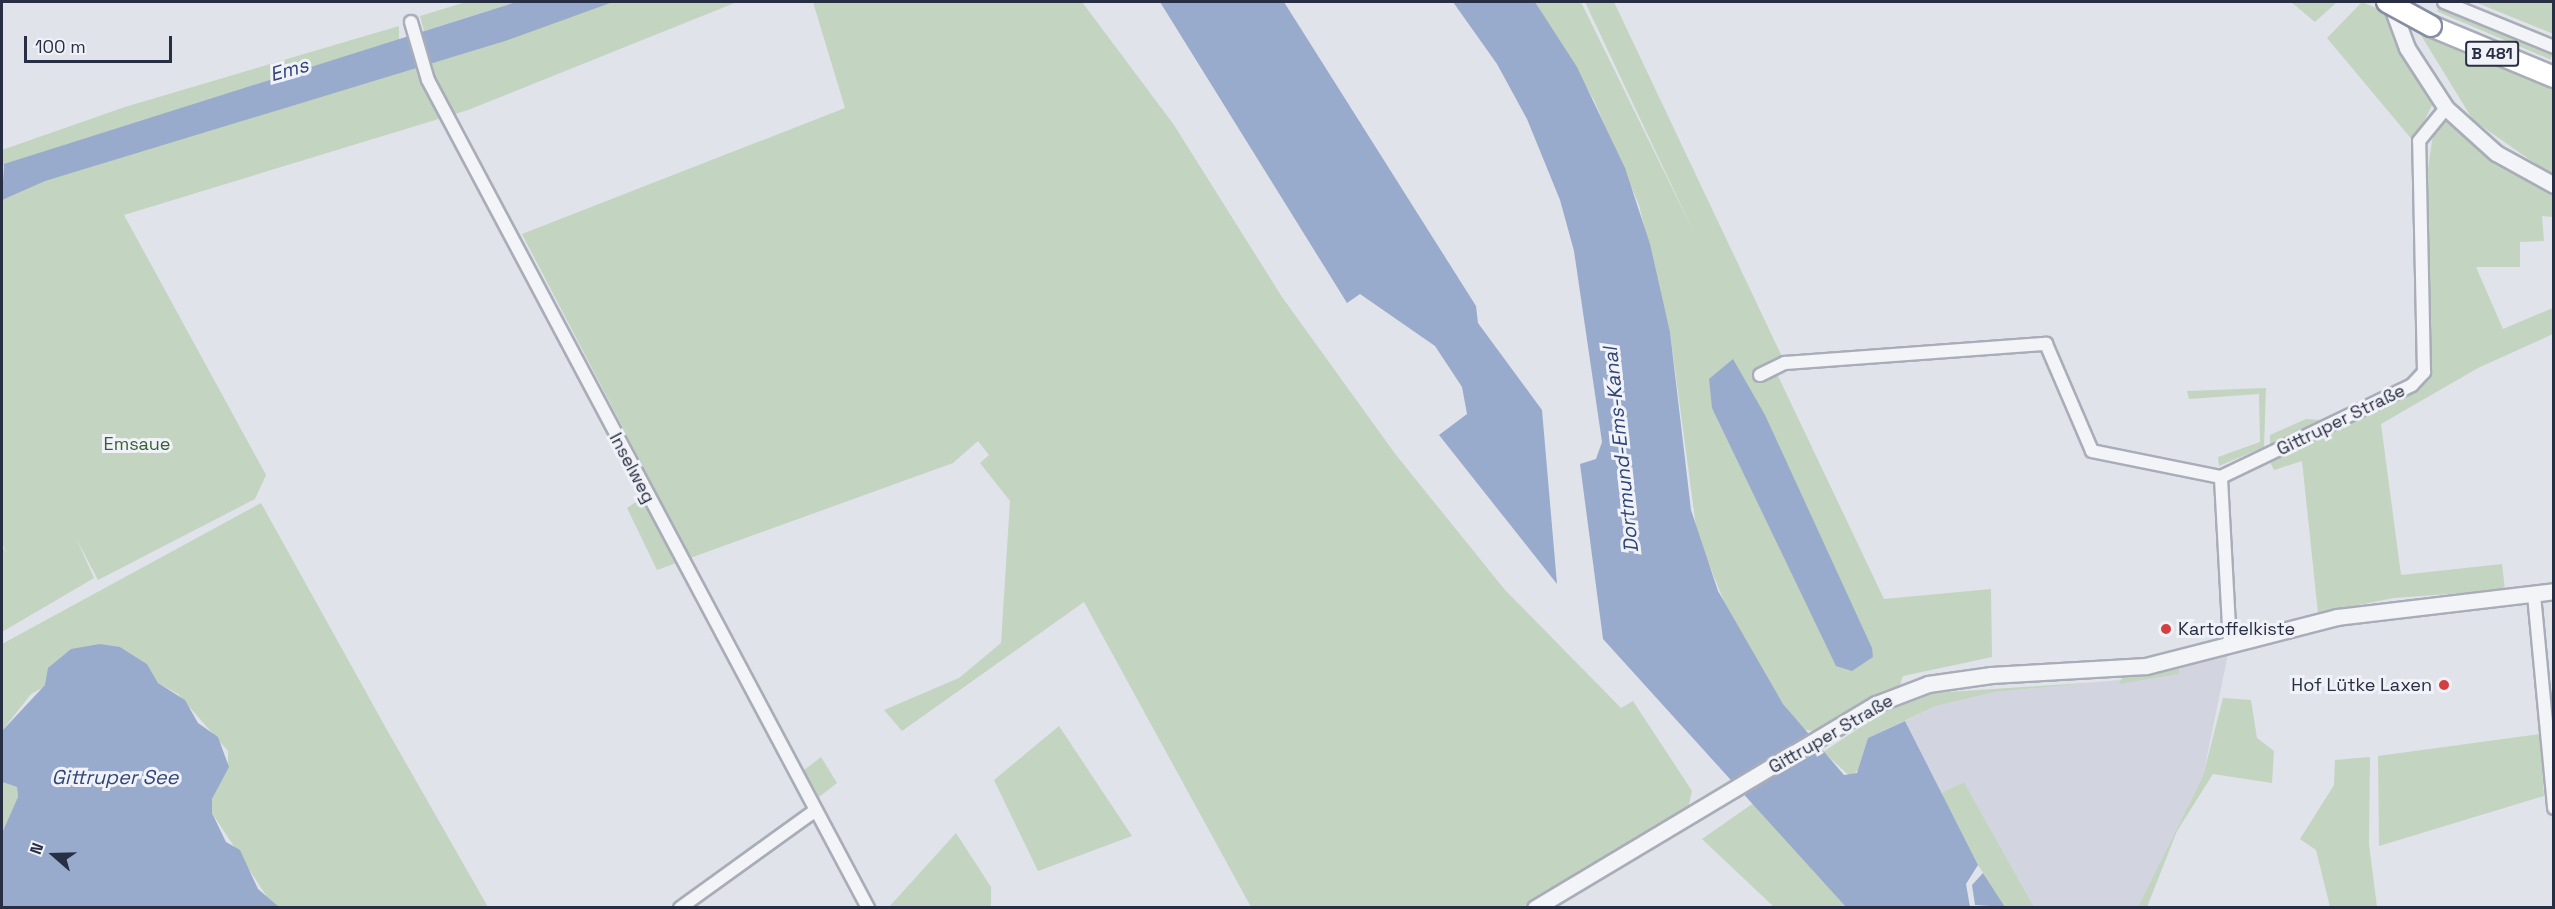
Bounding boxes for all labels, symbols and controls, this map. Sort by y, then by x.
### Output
scale bar [27,24,176,62]
text: 100 m [35,35,86,58]
road number: B 481 [2465,41,2519,67]
water label: Ems [267,53,311,87]
water label: Dortmund-Ems-Kanal [1598,346,1644,554]
street label: Gittruper Straße [2273,380,2409,460]
street label: Inselweg [605,429,659,507]
park label: Emsaue [104,433,170,455]
place label: Kartoffelkiste [2178,618,2295,640]
marker: Kartoffelkiste [2159,622,2173,636]
place label: Hof Lütke Laxen [2291,674,2432,696]
marker: Hof Lütke Laxen [2437,678,2451,692]
street label: Gittruper Straße [1765,690,1897,778]
water label: Gittruper See [52,765,178,789]
north arrow [24,825,84,885]
text: N [25,840,48,857]

